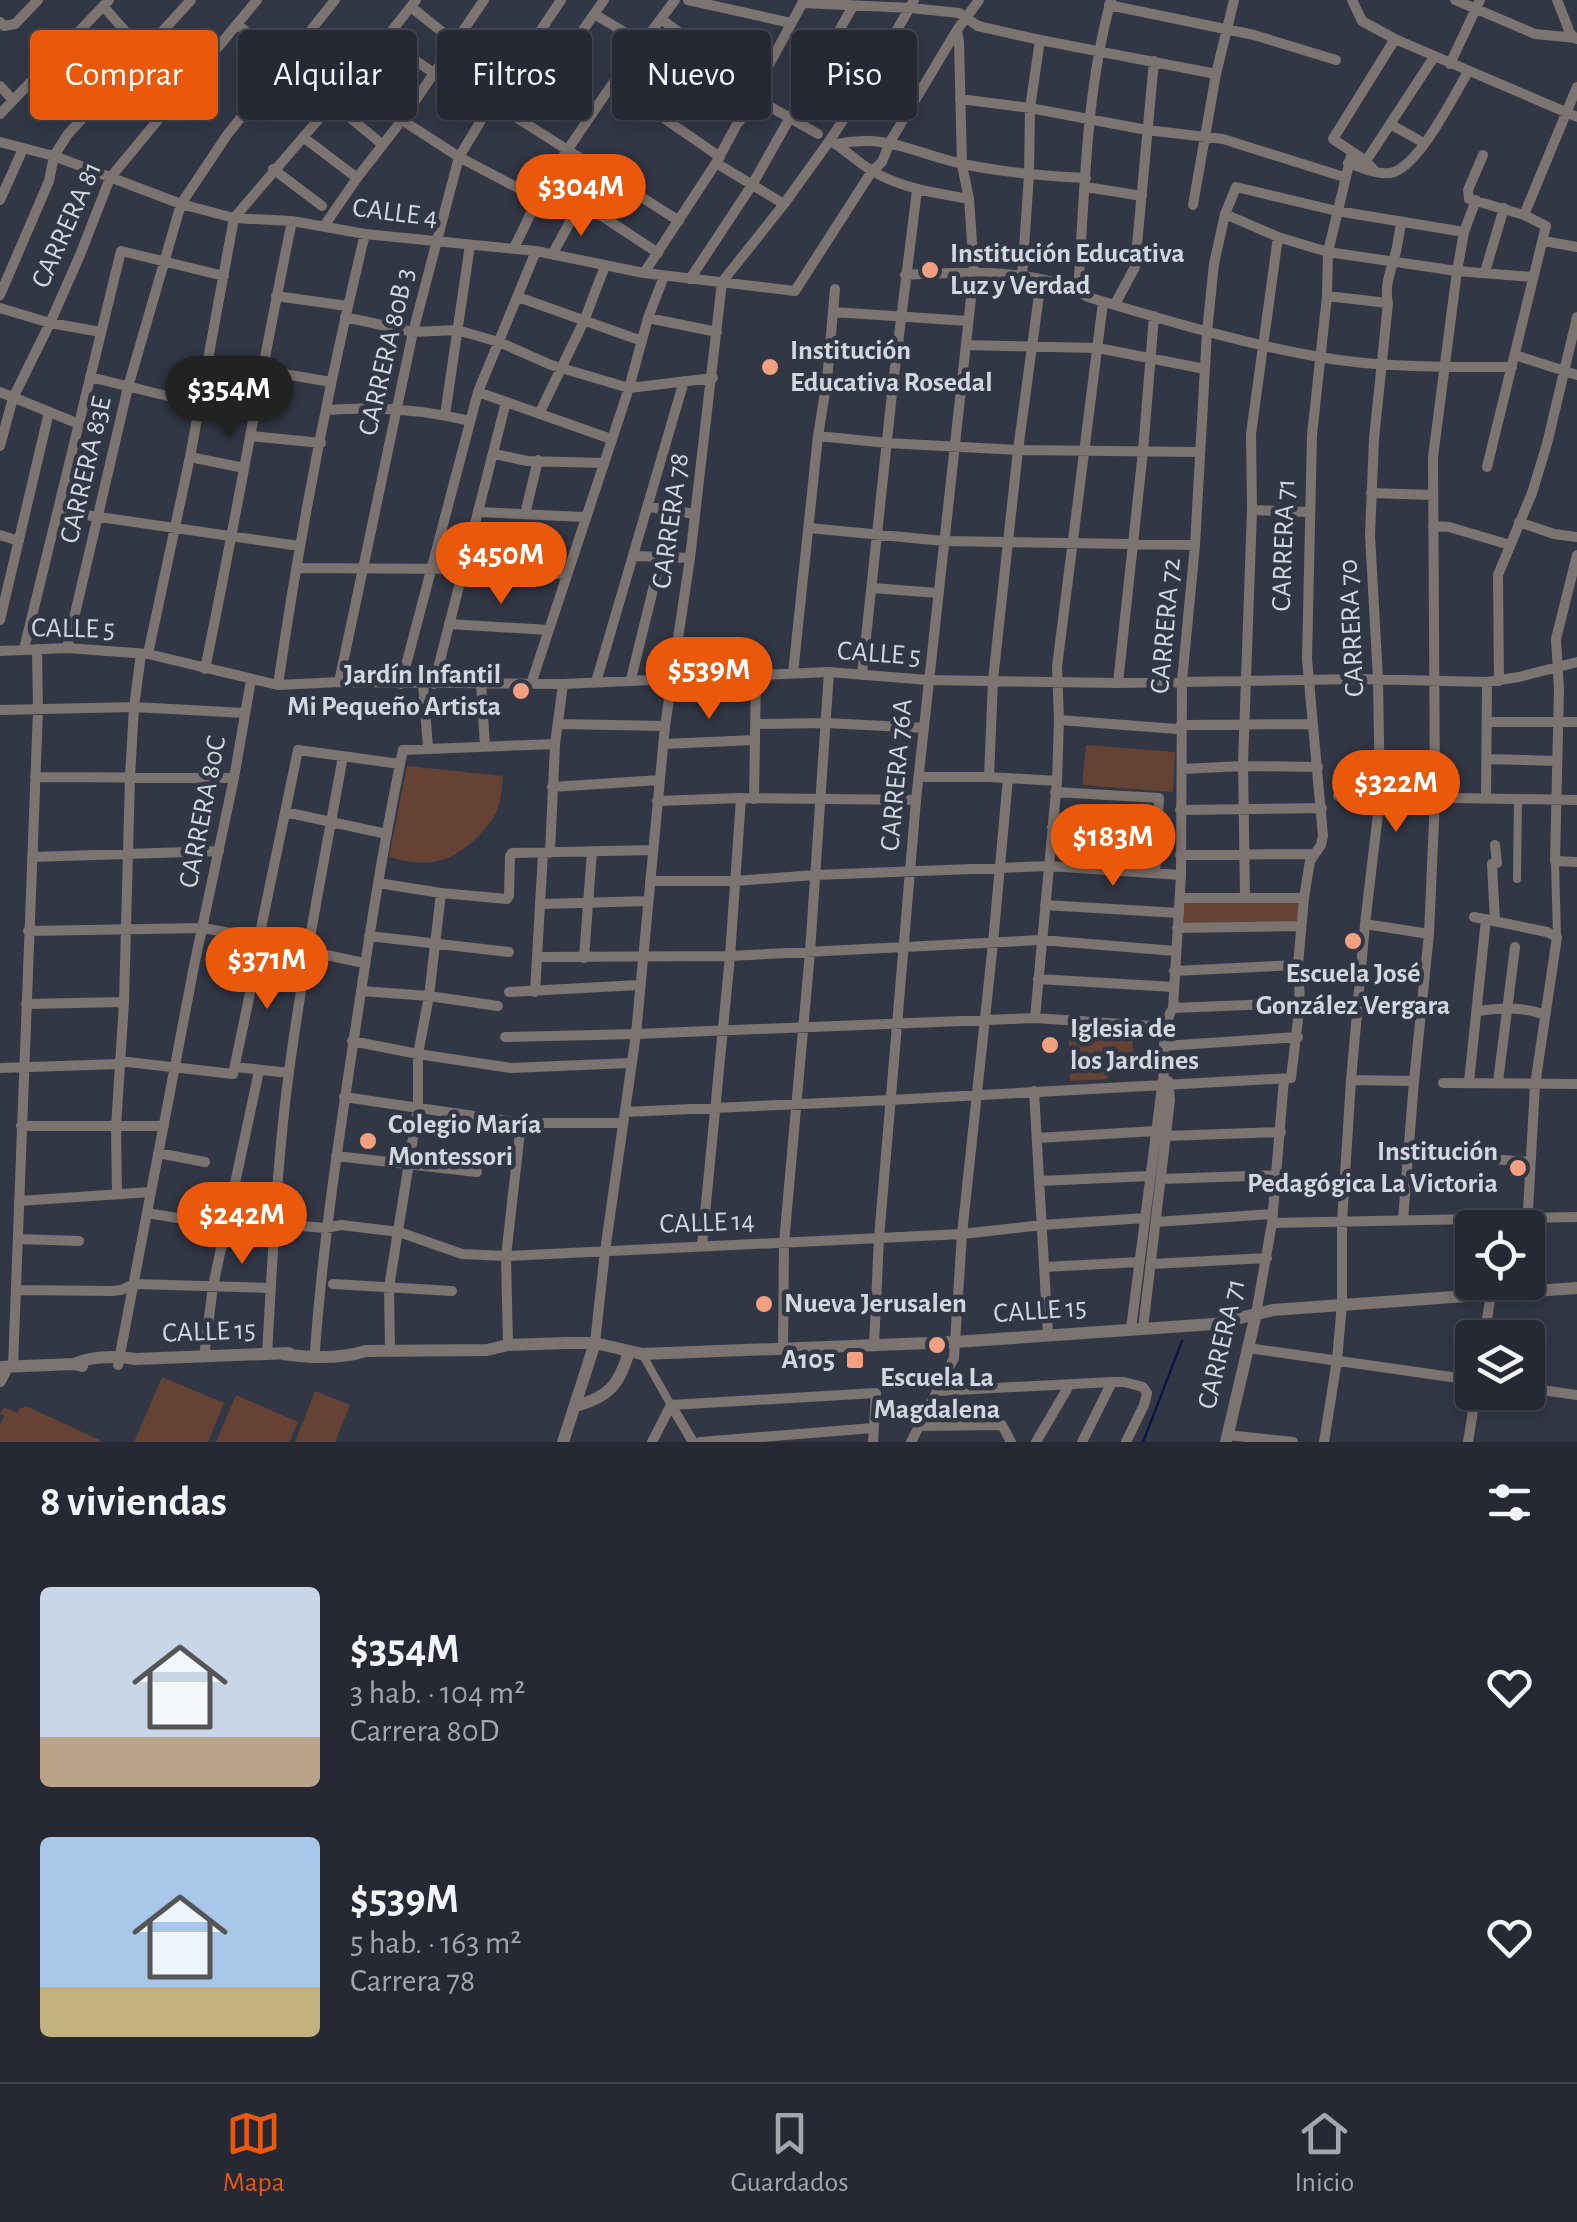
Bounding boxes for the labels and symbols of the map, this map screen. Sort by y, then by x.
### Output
pin: $304M [511,154,651,239]
street label: CARRERA 81 [27,158,107,292]
street label: CALLE 4 [351,194,439,232]
place label: Institución Educativa Luz y Verdad [950,240,1185,300]
marker: Institución Educativa Luz y Verdad [919,259,941,281]
street label: CARRERA 80B 3 [354,266,420,438]
place label: Institución Educativa Rosedal [790,337,993,397]
pin: $354M [159,356,299,441]
marker: Institución Educativa Rosedal [759,356,781,378]
street label: CARRERA 83E [55,394,117,546]
street label: CARRERA 78 [648,451,694,591]
street label: CARRERA 71 [1268,478,1300,612]
pin: $450M [431,522,571,607]
street label: CARRERA 72 [1146,557,1186,695]
street label: CARRERA 70 [1334,558,1370,698]
street label: CALLE 5 [31,614,115,644]
pin: $539M [639,637,779,722]
street label: CALLE 5 [836,637,922,671]
place label: Jardín Infantil Mi Pequeño Artista [287,661,501,721]
marker: Jardín Infantil Mi Pequeño Artista [510,680,532,702]
street label: CARRERA 76A [876,698,918,852]
street label: CARRERA 80C [175,734,231,890]
pin: $322M [1326,750,1466,835]
pin: $183M [1043,804,1183,889]
pin: $371M [197,927,337,1012]
marker: Escuela José González Vergara [1342,930,1364,952]
place label: Escuela José González Vergara [1256,960,1450,1020]
place label: Iglesia de los Jardines [1070,1015,1199,1075]
marker: Iglesia de los Jardines [1039,1034,1061,1056]
place label: Colegio María Montessori [388,1111,541,1171]
marker: Colegio María Montessori [357,1130,379,1152]
place label: Institución Pedagógica La Victoria [1247,1138,1498,1198]
marker: Institución Pedagógica La Victoria [1507,1157,1529,1179]
pin: $242M [172,1182,312,1267]
street label: CALLE 14 [659,1207,755,1239]
street label: CARRERA 71 [1193,1276,1251,1412]
place label: Nueva Jerusalen [784,1290,967,1318]
marker: Nueva Jerusalen [753,1293,775,1315]
street label: CALLE 15 [992,1294,1088,1328]
street label: CALLE 15 [162,1316,256,1348]
marker: Escuela La Magdalena [926,1334,948,1356]
place label: A105 [781,1346,835,1374]
marker: A105 [844,1349,866,1371]
place label: Escuela La Magdalena [874,1364,1000,1424]

